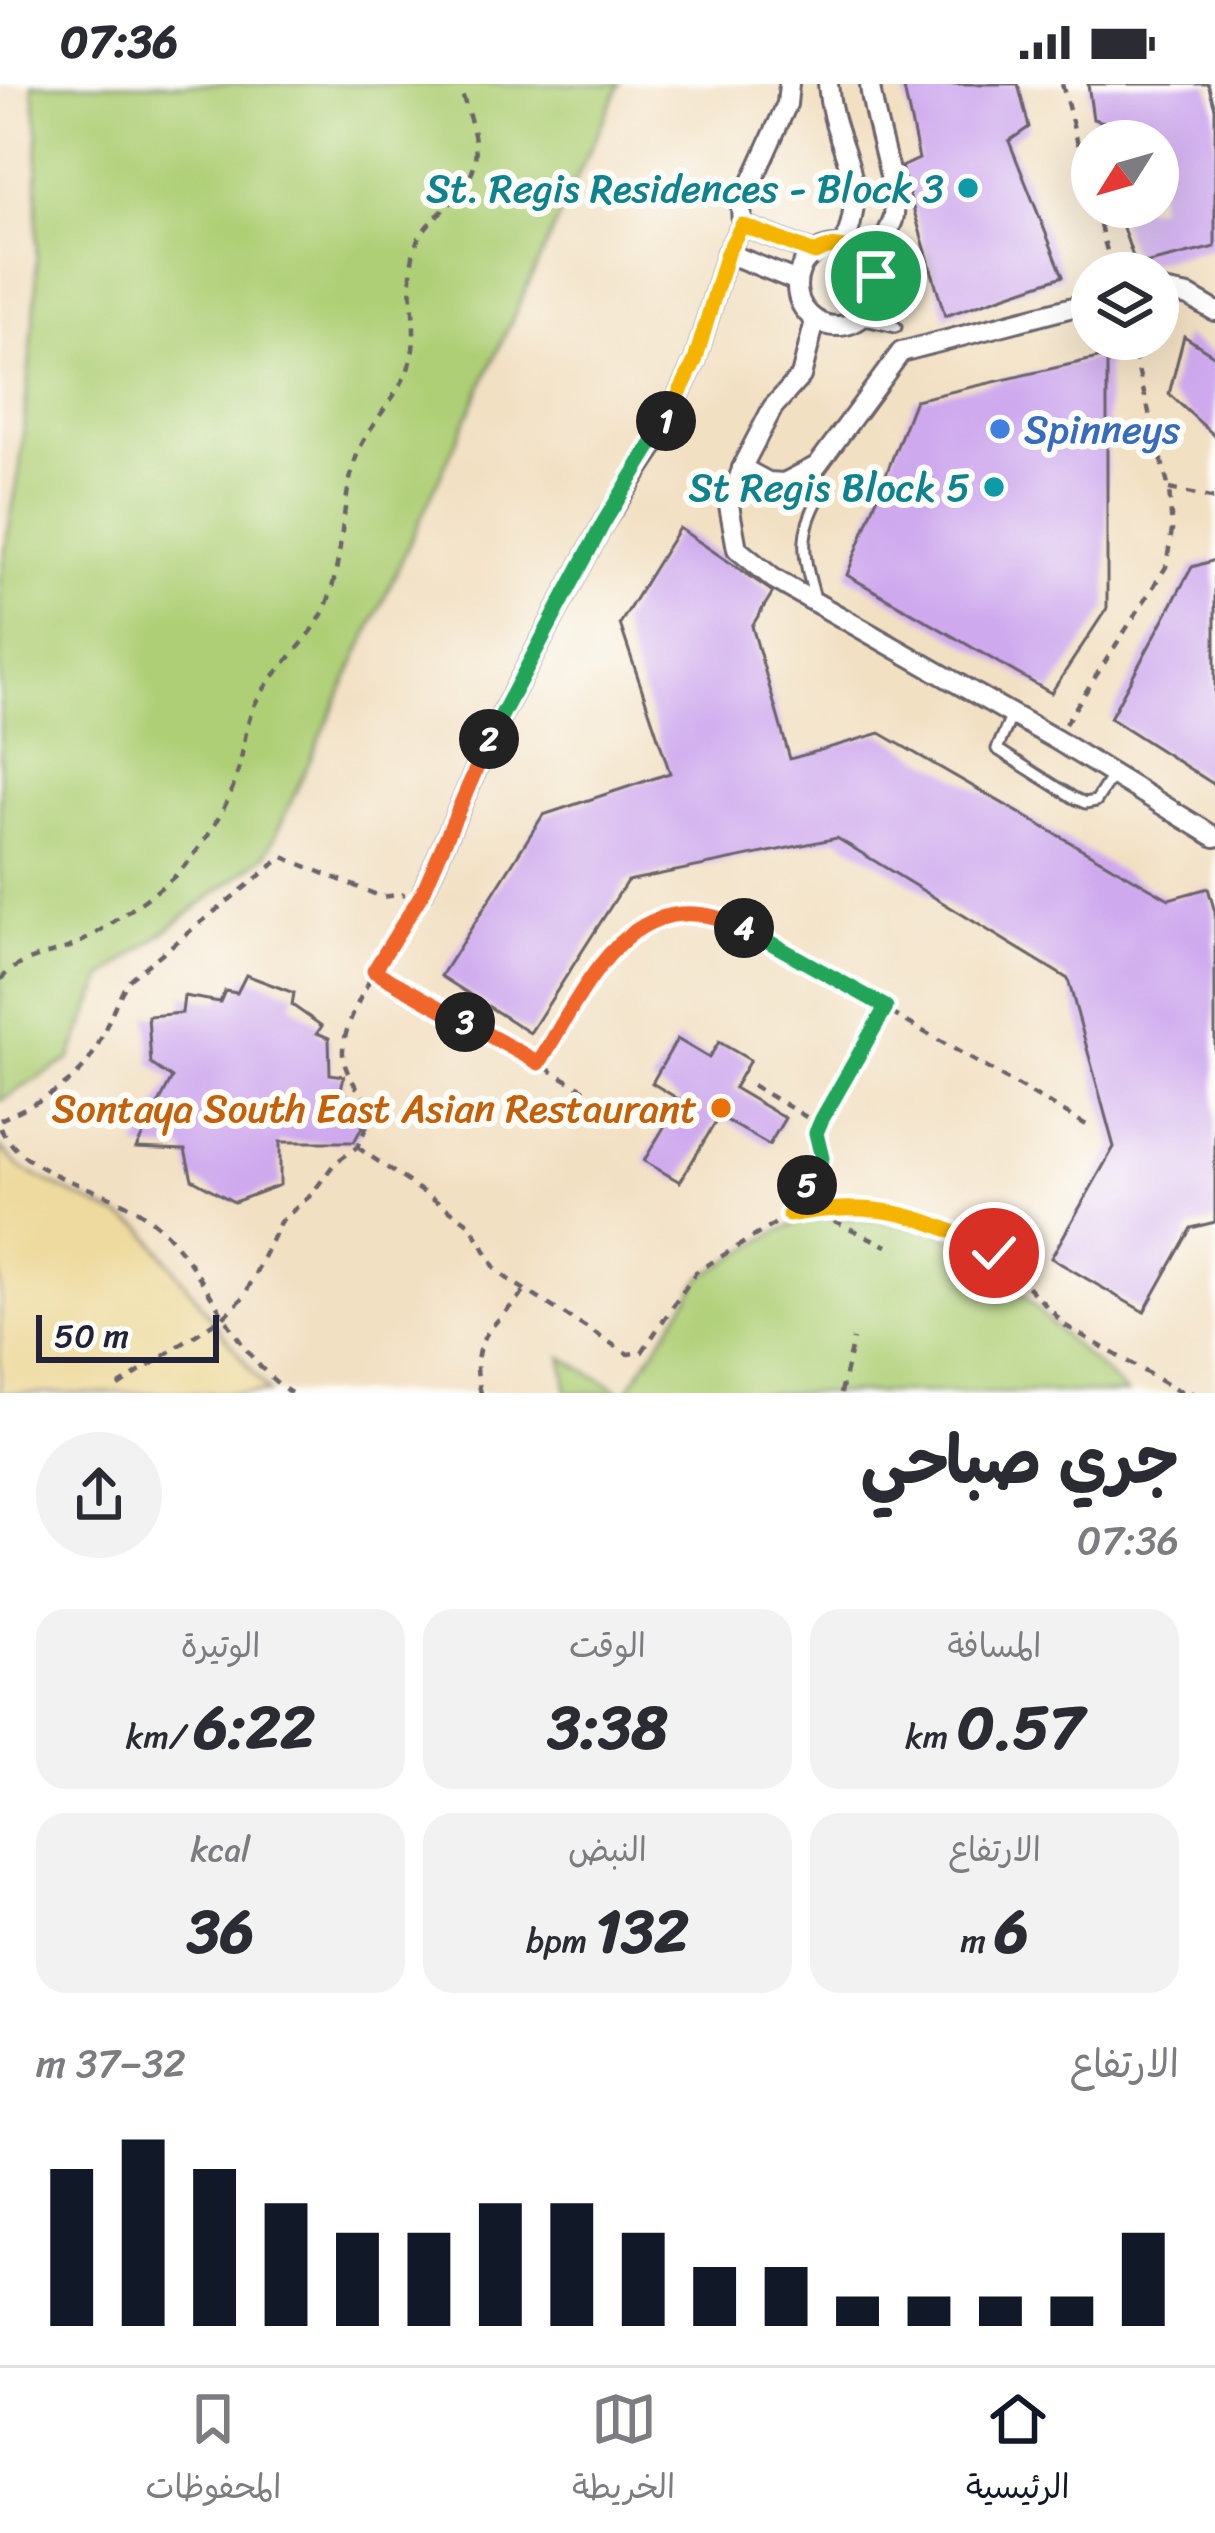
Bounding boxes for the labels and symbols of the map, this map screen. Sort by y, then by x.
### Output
north arrow [1071,120,1179,228]
place label: St. Regis Residences - Block 3 [426,154,944,223]
marker: St. Regis Residences - Block 3 [955,175,981,201]
pin [825,225,927,327]
pin: 1 [636,391,696,451]
place label: Spinneys [1024,395,1180,464]
marker: Spinneys [987,416,1013,442]
place label: St Regis Block 5 [688,453,970,522]
marker: St Regis Block 5 [981,474,1007,500]
pin: 2 [459,709,519,769]
pin: 4 [714,898,774,958]
pin: 3 [435,992,495,1052]
place label: Sontaya South East Asian Restaurant [52,1074,697,1143]
marker: Sontaya South East Asian Restaurant [708,1095,734,1121]
pin: 5 [777,1155,837,1215]
pin [943,1202,1045,1304]
scale bar [36,1309,219,1362]

